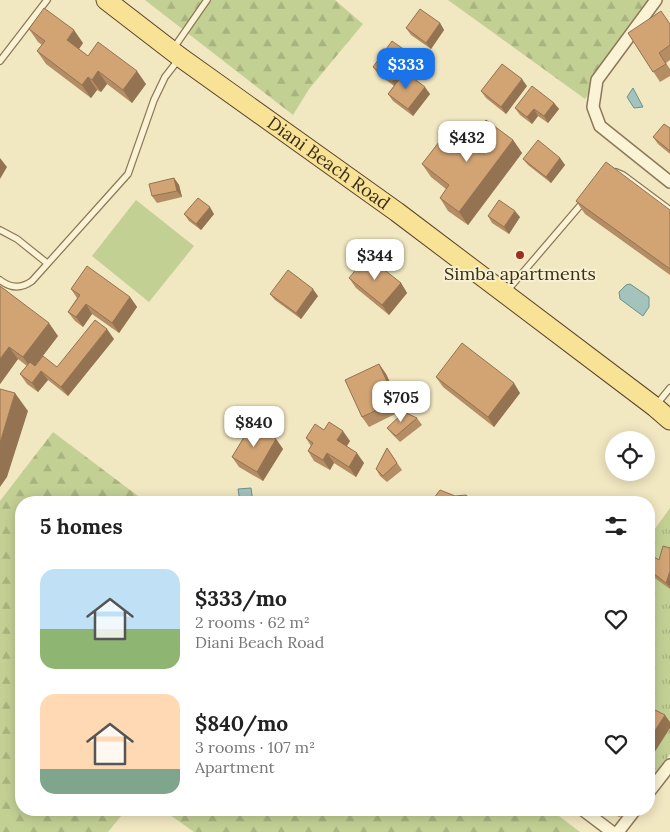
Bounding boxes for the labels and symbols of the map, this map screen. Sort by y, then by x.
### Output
pin: $333 [376,48,436,90]
street label: Diani Beach Road [263,111,395,215]
pin: $432 [437,120,497,163]
pin: $344 [345,238,405,281]
marker: Simba apartments [514,249,526,261]
place label: Simba apartments [444,262,596,285]
pin: $705 [371,380,431,423]
pin: $840 [224,406,284,448]

